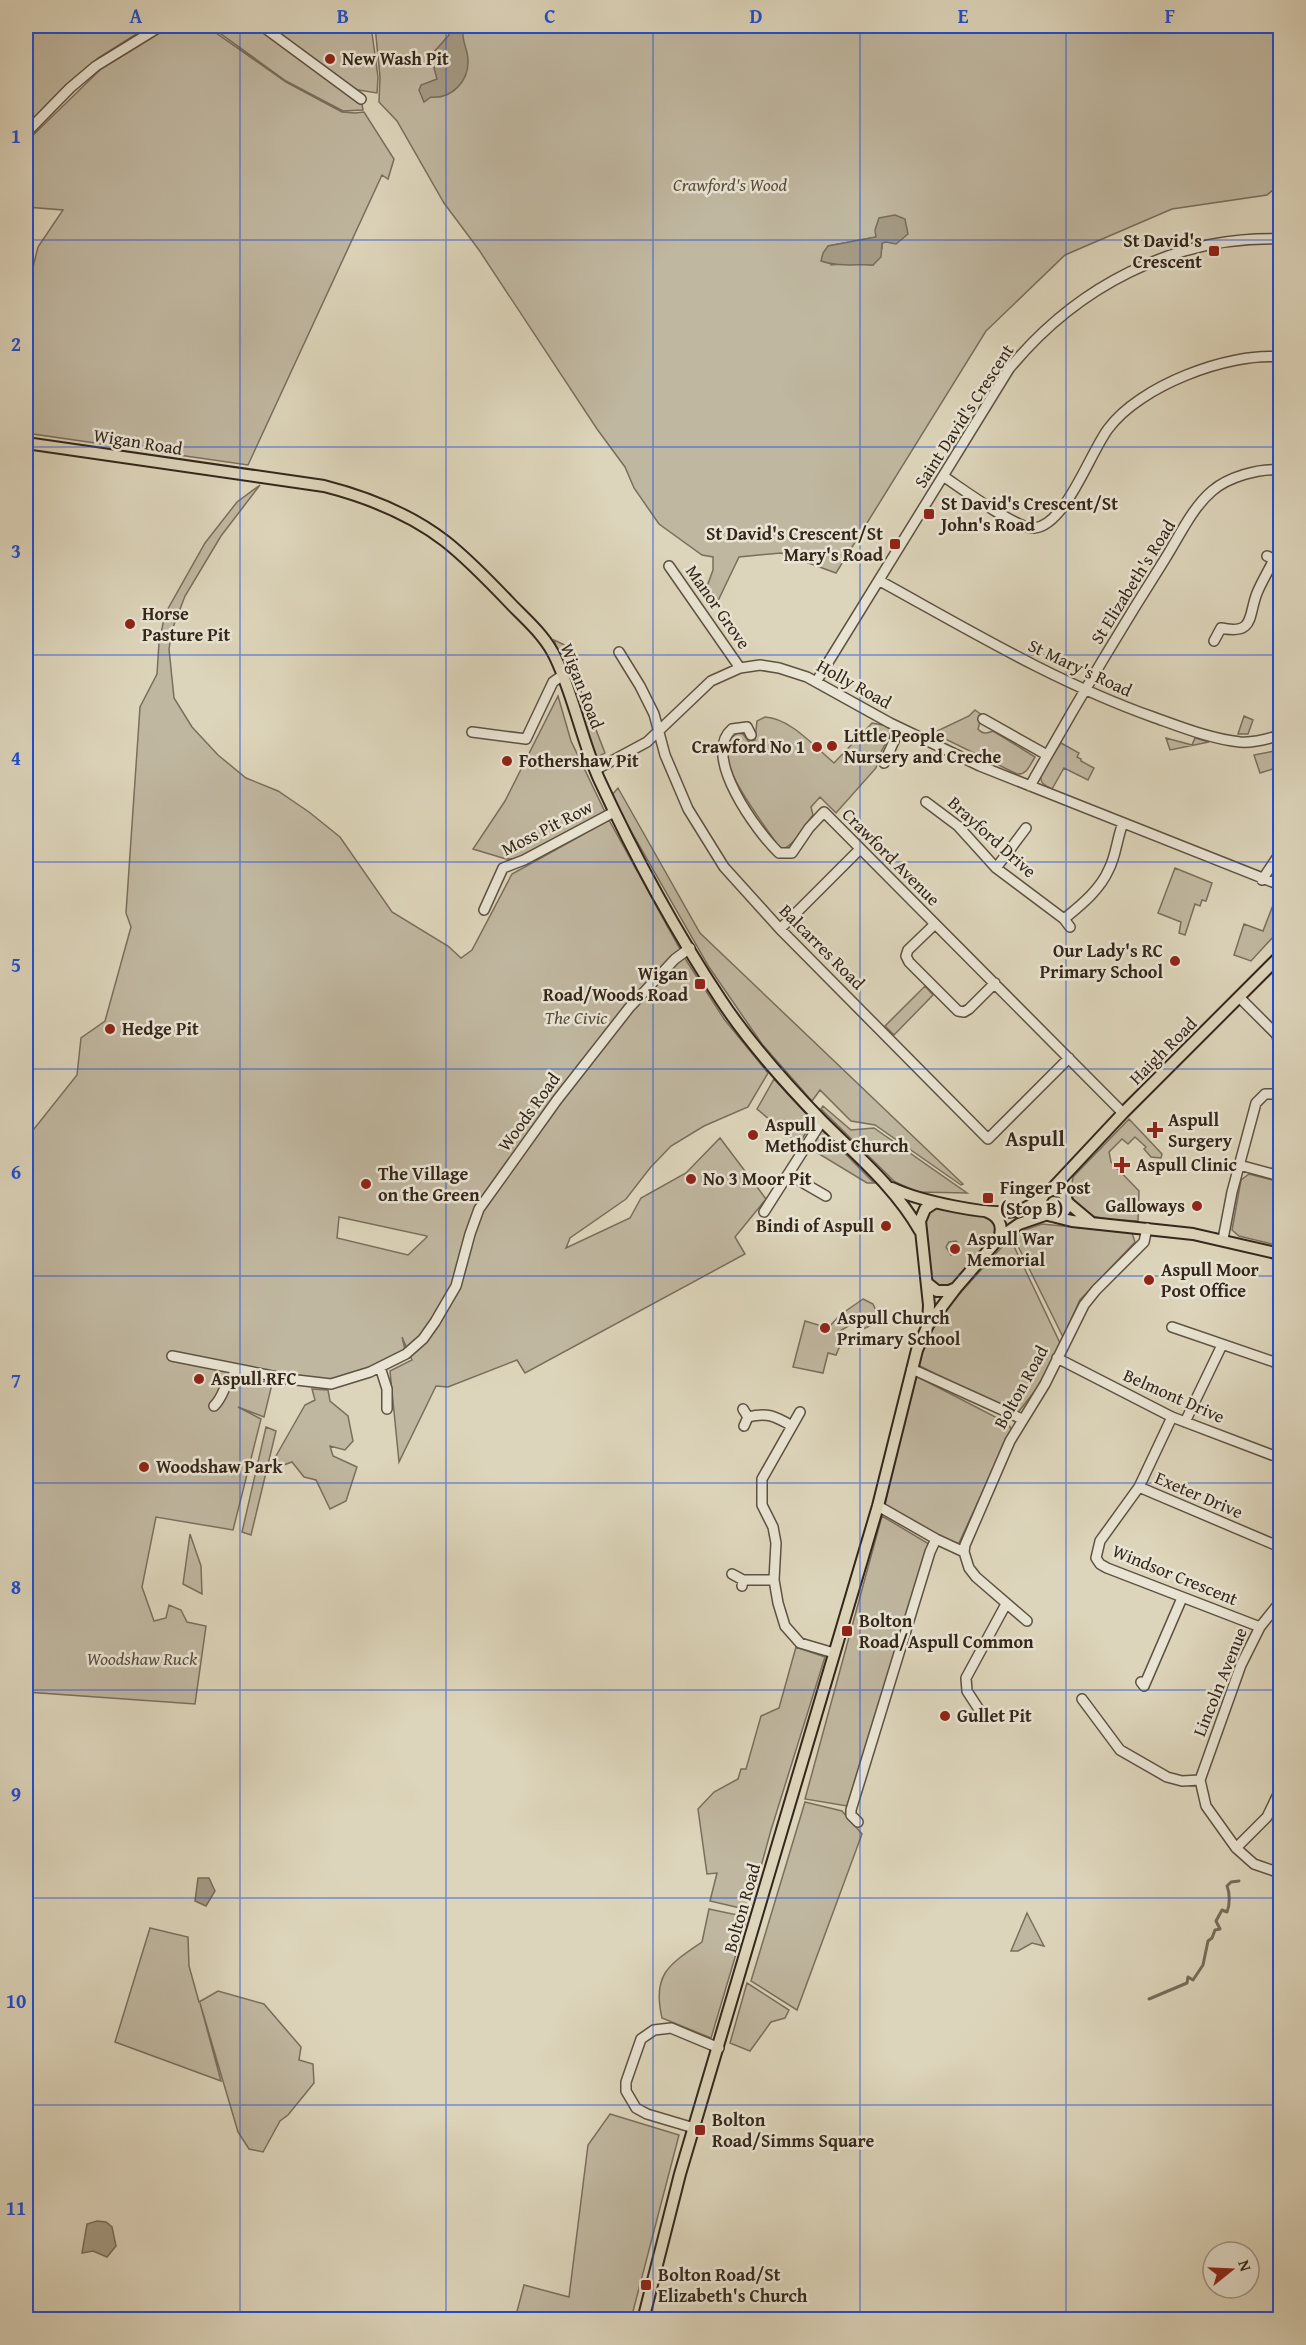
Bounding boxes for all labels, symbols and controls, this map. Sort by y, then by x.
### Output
text: A [130,1,143,30]
text: B [337,1,349,30]
text: C [544,1,556,30]
text: D [749,1,763,30]
text: E [958,1,969,30]
text: F [1165,1,1175,30]
place label: New Wash Pit [342,45,449,72]
marker: New Wash Pit [323,52,337,66]
text: 1 [11,121,21,150]
park label: Crawford's Wood [673,171,787,198]
place label: St David's Crescent [1123,227,1202,275]
marker: St David's Crescent [1207,244,1221,258]
text: 2 [11,329,21,358]
street label: Saint David's Crescent [907,338,1021,493]
street label: Wigan Road [92,421,185,462]
place label: St David's Crescent/St John's Road [938,490,1118,538]
marker: St David's Crescent/St John's Road [922,507,936,521]
street label: St Elizabeth's Road [1083,514,1182,649]
place label: St David's Crescent/St Mary's Road [706,520,884,568]
text: 3 [11,536,21,565]
marker: St David's Crescent/St Mary's Road [888,537,902,551]
street label: Manor Grove [679,559,757,654]
place label: Horse Pasture Pit [142,600,230,648]
marker: Horse Pasture Pit [123,617,137,631]
street label: St Mary's Road [1024,632,1137,704]
street label: Wigan Road [554,639,611,733]
street label: Holly Road [812,652,897,715]
place label: Little People Nursery and Creche [844,722,1002,770]
place label: Crawford No 1 [692,733,805,760]
marker: Little People Nursery and Creche [825,739,839,753]
marker: Crawford No 1 [810,740,824,754]
text: 4 [11,743,21,772]
place label: Fothershaw Pit [519,747,639,774]
marker: Fothershaw Pit [500,754,514,768]
street label: Brayford Drive [942,789,1043,884]
street label: Moss Pit Row [496,793,597,862]
street label: Crawford Avenue [836,801,947,912]
street label: Balcarres Road [773,897,872,996]
place label: Our Lady's RC Primary School [1040,937,1163,985]
text: 5 [11,950,21,979]
marker: Our Lady's RC Primary School [1168,954,1182,968]
place label: Wigan Road/Woods Road [543,960,689,1008]
marker: Wigan Road/Woods Road [693,977,707,991]
park label: The Civic [545,1004,608,1031]
street label: Haigh Road [1123,1010,1203,1091]
place label: Hedge Pit [122,1015,199,1042]
marker: Hedge Pit [103,1022,117,1036]
street label: Woods Road [491,1067,567,1157]
place label: Aspull Surgery [1168,1106,1233,1154]
place label: Aspull Methodist Church [765,1111,909,1159]
marker: Aspull Surgery [1146,1121,1164,1139]
district label: Aspull [1005,1123,1065,1154]
marker: Aspull Methodist Church [746,1128,760,1142]
place label: Aspull Clinic [1136,1151,1237,1178]
marker: Aspull Clinic [1113,1156,1131,1174]
text: 6 [11,1157,21,1186]
place label: The Village on the Green [378,1160,480,1208]
place label: No 3 Moor Pit [703,1165,812,1192]
marker: No 3 Moor Pit [684,1172,698,1186]
place label: Finger Post (Stop B) [1000,1174,1091,1222]
marker: The Village on the Green [359,1177,373,1191]
marker: Finger Post (Stop B) [981,1191,995,1205]
place label: Galloways [1105,1192,1185,1219]
marker: Galloways [1190,1199,1204,1213]
place label: Bindi of Aspull [756,1212,874,1239]
marker: Bindi of Aspull [879,1219,893,1233]
place label: Aspull War Memorial [967,1225,1055,1273]
marker: Aspull War Memorial [948,1242,962,1256]
place label: Aspull Moor Post Office [1161,1256,1260,1304]
marker: Aspull Moor Post Office [1142,1273,1156,1287]
place label: Aspull Church Primary School [837,1304,961,1352]
marker: Aspull Church Primary School [818,1321,832,1335]
street label: Bolton Road [987,1340,1055,1433]
street label: Belmont Drive [1119,1361,1229,1430]
text: 7 [11,1365,21,1394]
place label: Aspull RFC [211,1365,297,1392]
marker: Aspull RFC [192,1372,206,1386]
place label: Woodshaw Park [156,1453,283,1480]
marker: Woodshaw Park [137,1460,151,1474]
street label: Exeter Drive [1151,1464,1247,1525]
street label: Windsor Crescent [1108,1537,1243,1612]
text: 8 [11,1572,21,1601]
place label: Bolton Road/Aspull Common [859,1607,1034,1655]
street label: Lincoln Avenue [1185,1623,1254,1740]
marker: Bolton Road/Aspull Common [840,1624,854,1638]
park label: Woodshaw Ruck [87,1645,198,1672]
place label: Gullet Pit [957,1702,1032,1729]
marker: Gullet Pit [938,1709,952,1723]
text: 9 [11,1779,21,1808]
street label: Bolton Road [716,1860,767,1956]
text: 10 [6,1986,26,2015]
place label: Bolton Road/Simms Square [712,2106,875,2154]
marker: Bolton Road/Simms Square [693,2123,707,2137]
text: 11 [6,2193,26,2222]
north arrow [1201,2240,1261,2300]
text: N [1232,2257,1258,2274]
place label: Bolton Road/St Elizabeth's Church [658,2261,808,2309]
marker: Bolton Road/St Elizabeth's Church [639,2278,653,2292]

